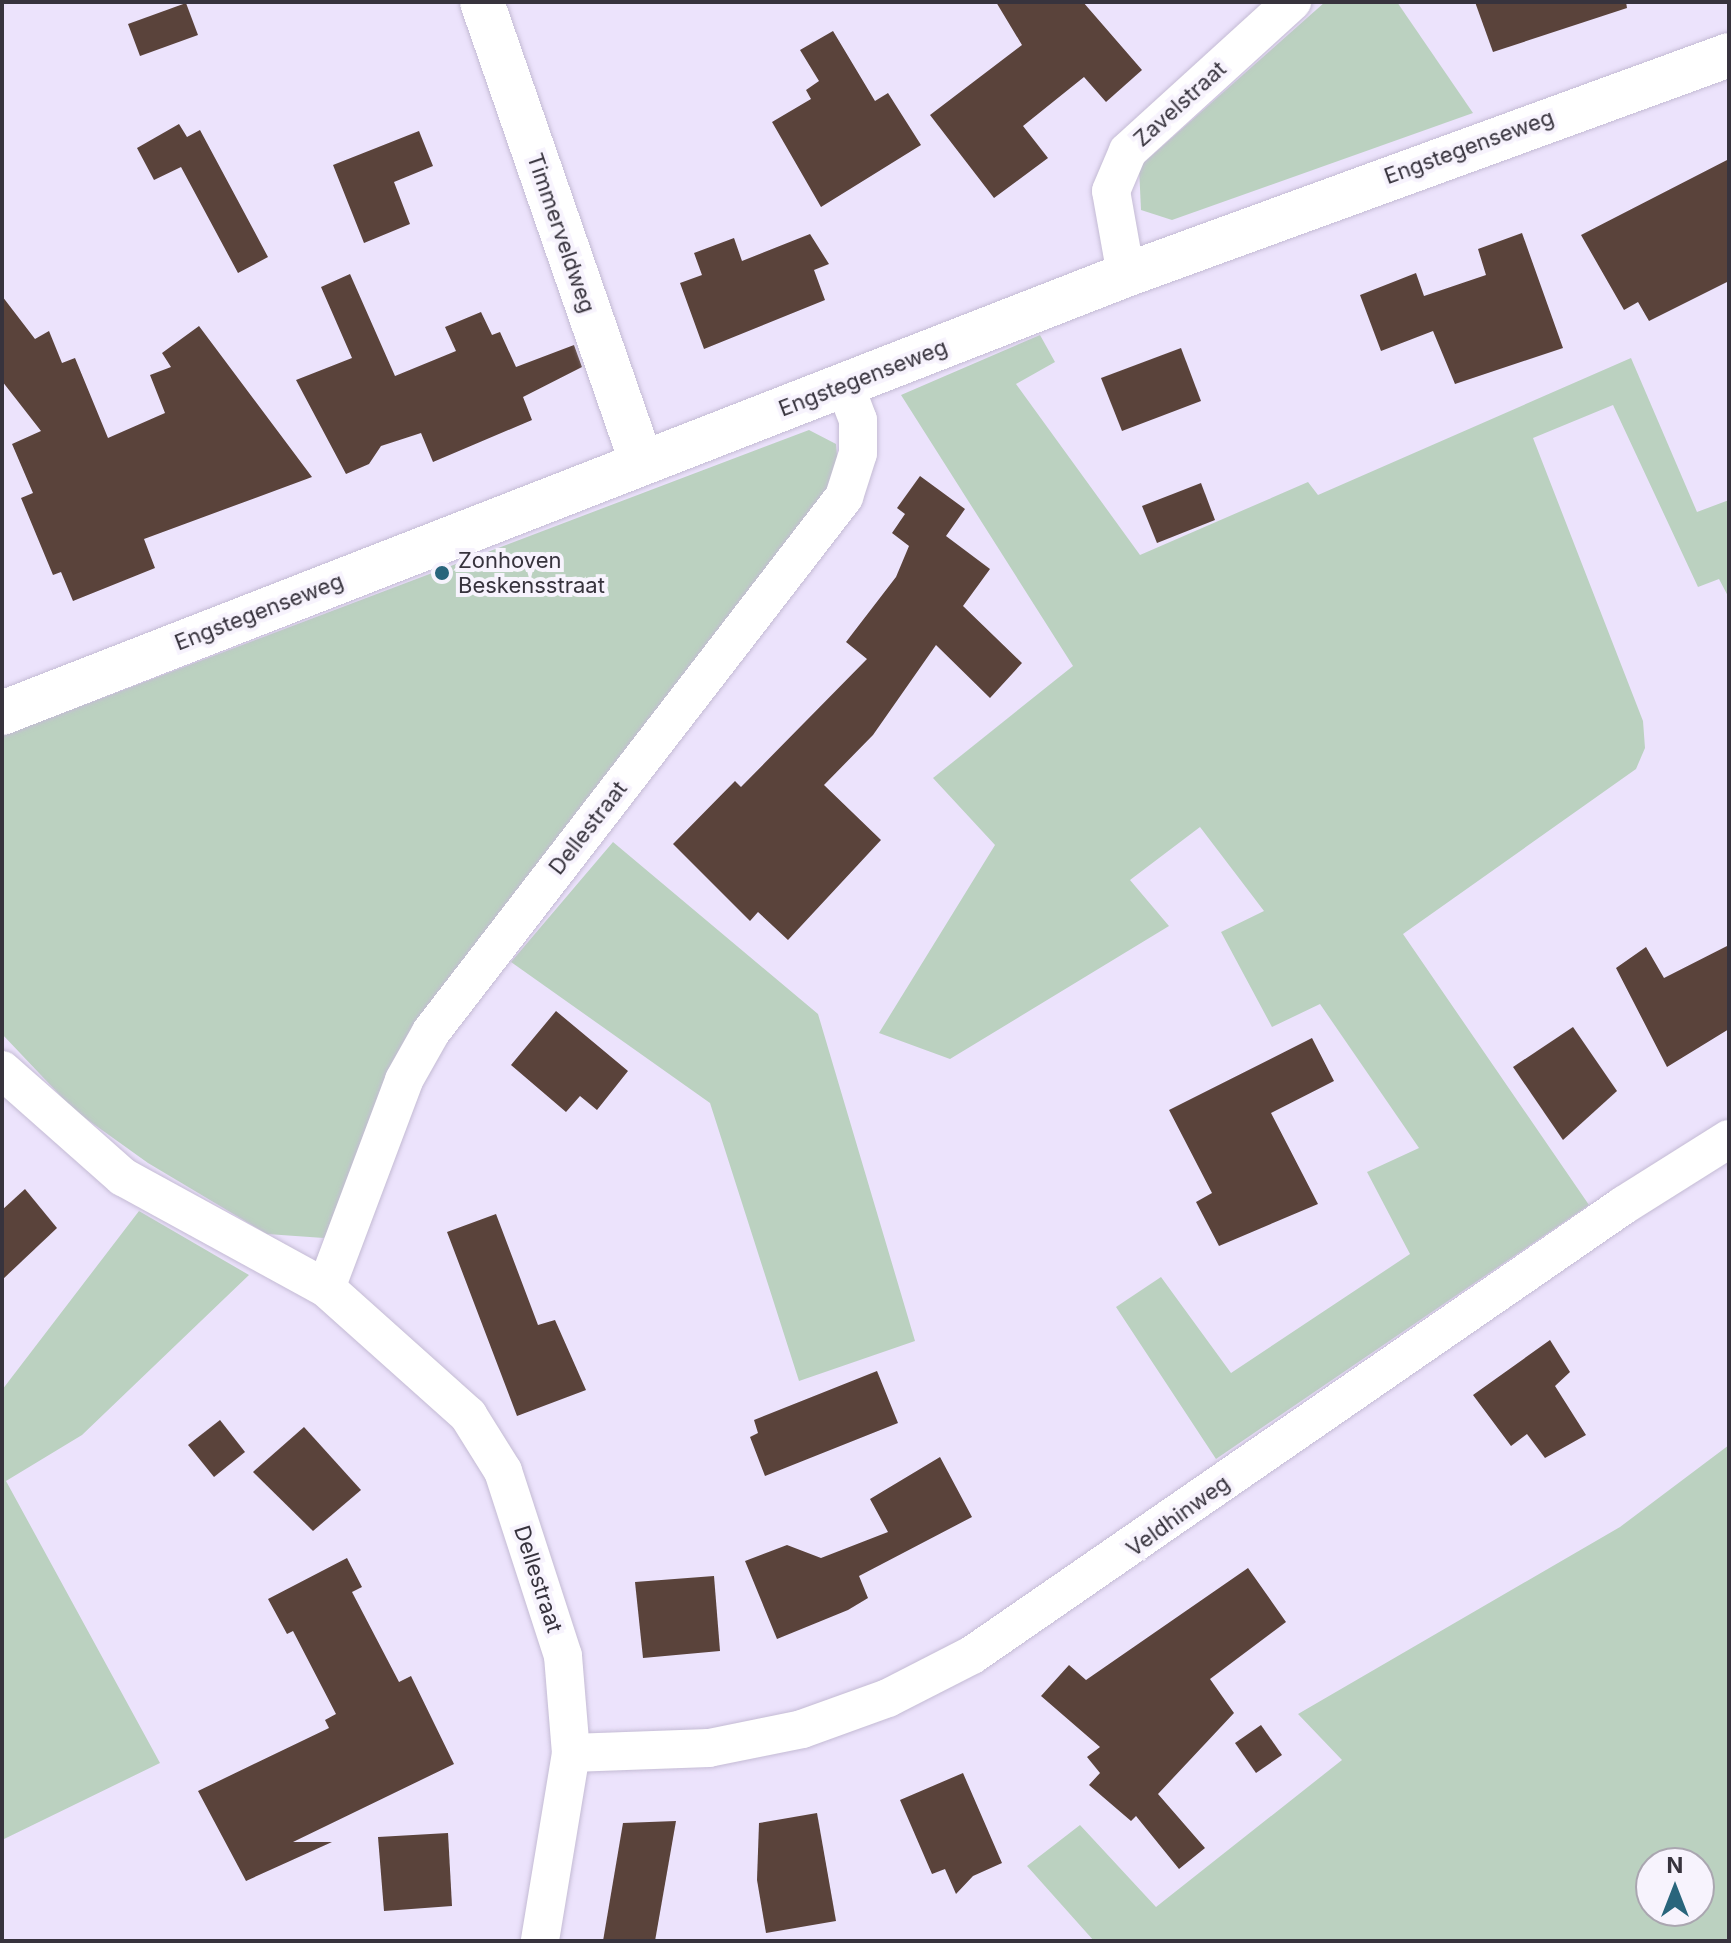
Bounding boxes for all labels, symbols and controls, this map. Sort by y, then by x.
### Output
street label: Zavelstraat [1128,56,1232,152]
street label: Engstegenseweg [1381,104,1557,190]
street label: Timmerveldweg [521,150,601,316]
street label: Engstegenseweg [775,334,951,422]
place label: Zonhoven Beskensstraat [458,547,605,598]
marker: Zonhoven Beskensstraat [433,564,451,582]
street label: Engstegenseweg [171,568,347,656]
street label: Dellestraat [543,776,633,880]
street label: Veldhinweg [1121,1470,1235,1562]
street label: Dellestraat [508,1522,568,1636]
north arrow [1635,1847,1715,1927]
text: N [1667,1852,1683,1878]

